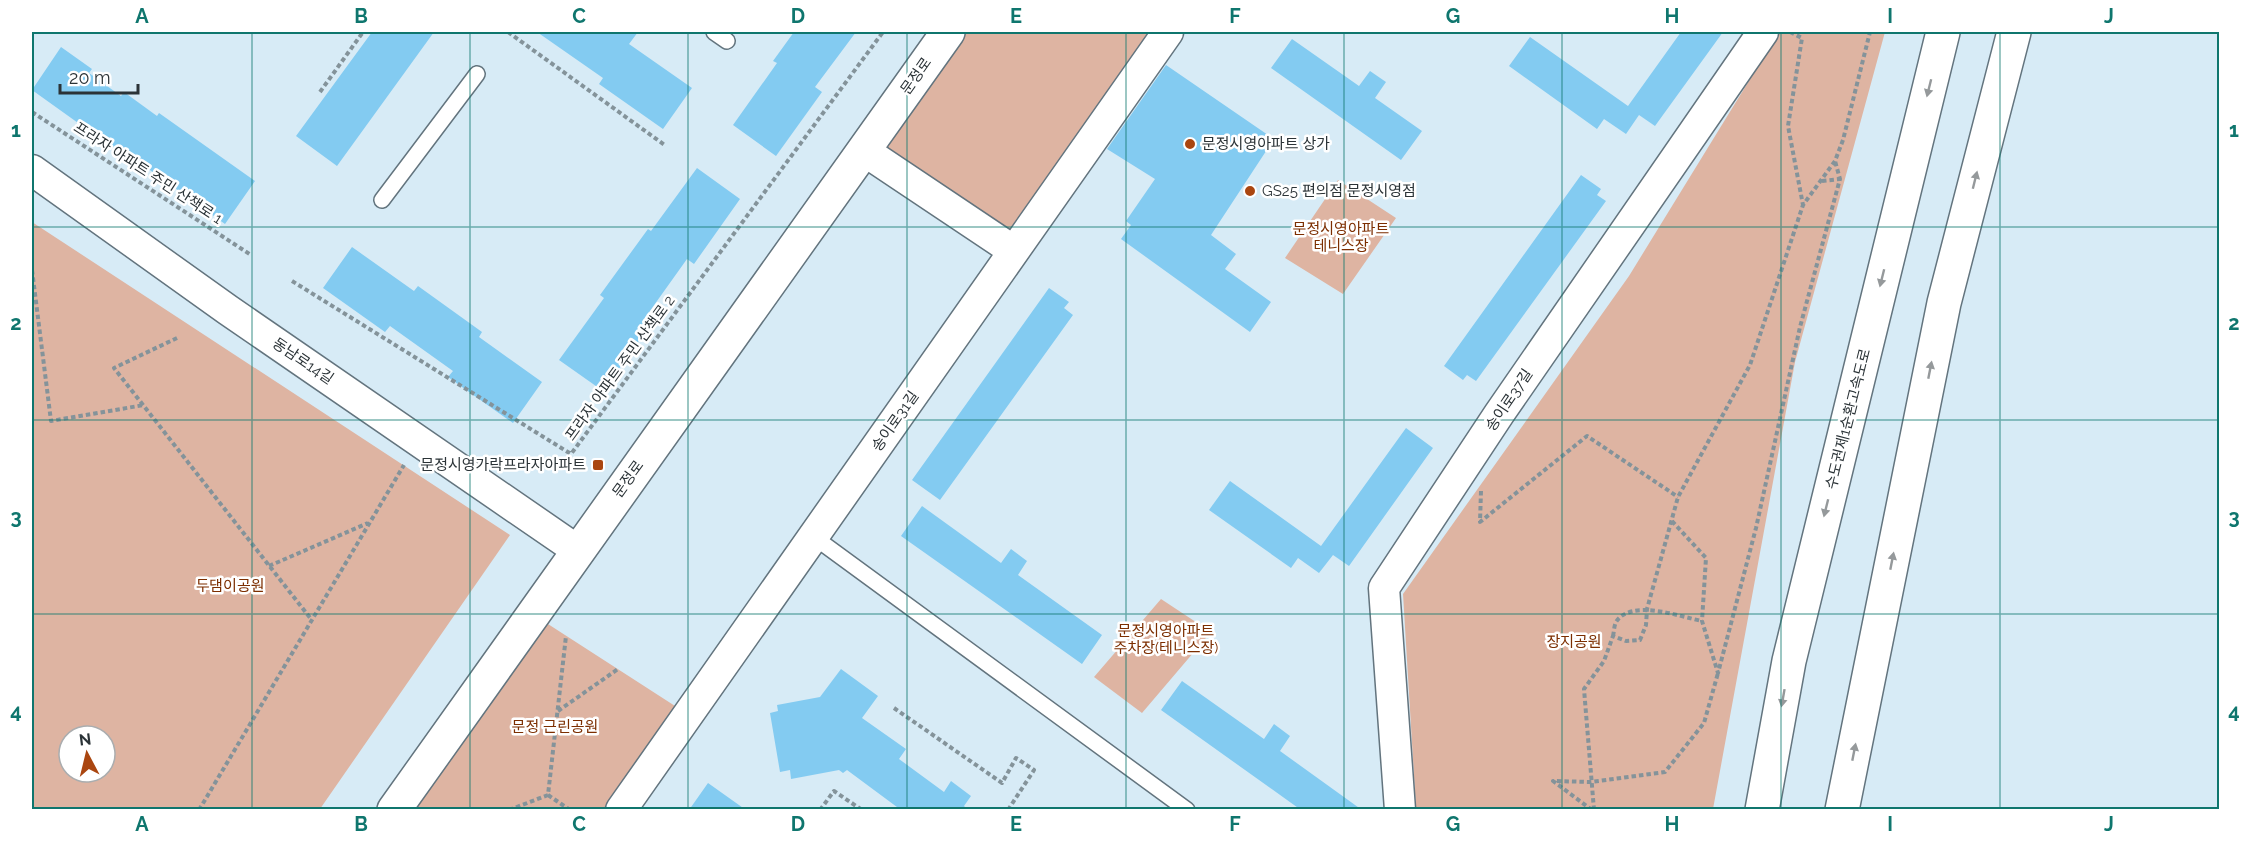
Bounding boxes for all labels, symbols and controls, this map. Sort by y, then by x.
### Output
text: A [135,4,149,28]
text: B [354,4,368,28]
text: C [572,4,586,28]
text: D [791,4,805,28]
text: E [1010,4,1022,28]
text: F [1229,4,1241,28]
text: G [1446,4,1460,28]
text: H [1665,4,1679,28]
text: I [1887,4,1893,28]
text: J [2104,4,2114,28]
street label: 문정로 [897,54,935,98]
scale bar [60,57,138,95]
text: 20 m [69,67,111,88]
one-way arrow [1923,79,1933,97]
text: 1 [11,118,21,142]
street label: 프라자 아파트 주민 산책로 1 [70,118,226,228]
text: 1 [2229,118,2239,142]
place label: 문정시영아파트 상가 [1202,135,1330,153]
marker: 문정시영아파트 상가 [1183,137,1197,151]
one-way arrow [1971,171,1981,189]
place label: GS25 편의점 문정시영점 [1262,182,1416,200]
marker: GS25 편의점 문정시영점 [1243,184,1257,198]
park label: 문정시영아파트 테니스장 [1293,220,1389,255]
one-way arrow [1876,268,1886,287]
street label: 프라자 아파트 주민 산책로 2 [561,292,679,444]
text: 2 [10,311,22,335]
text: 2 [2228,311,2240,335]
street label: 동남로14길 [269,334,337,388]
street label: 수도권제1순환고속도로 [1822,347,1874,491]
one-way arrow [1926,360,1936,379]
street label: 송이로37길 [1482,365,1536,435]
street label: 송이로31길 [868,387,922,455]
place label: 문정시영가락프라자아파트 [420,456,586,474]
street label: 문정로 [609,457,647,501]
marker: 문정시영가락프라자아파트 [591,458,605,472]
one-way arrow [1821,499,1831,517]
text: 3 [10,505,22,529]
text: 3 [2228,505,2240,529]
one-way arrow [1888,551,1897,570]
park label: 두댐이공원 [195,577,265,595]
park label: 문정시영아파트 주차장(테니스장) [1114,622,1218,657]
park label: 장지공원 [1546,633,1602,651]
one-way arrow [1778,689,1787,708]
text: 4 [10,699,22,723]
text: 4 [2228,699,2240,723]
park label: 문정 근린공원 [512,718,598,736]
north arrow [57,724,117,784]
text: N [78,729,92,750]
one-way arrow [1850,742,1859,761]
text: A [135,812,149,836]
text: B [354,812,368,836]
text: C [572,812,586,836]
text: D [791,812,805,836]
text: E [1010,812,1022,836]
text: F [1229,812,1241,836]
text: G [1446,812,1460,836]
text: H [1665,812,1679,836]
text: I [1887,812,1893,836]
text: J [2104,812,2114,836]

